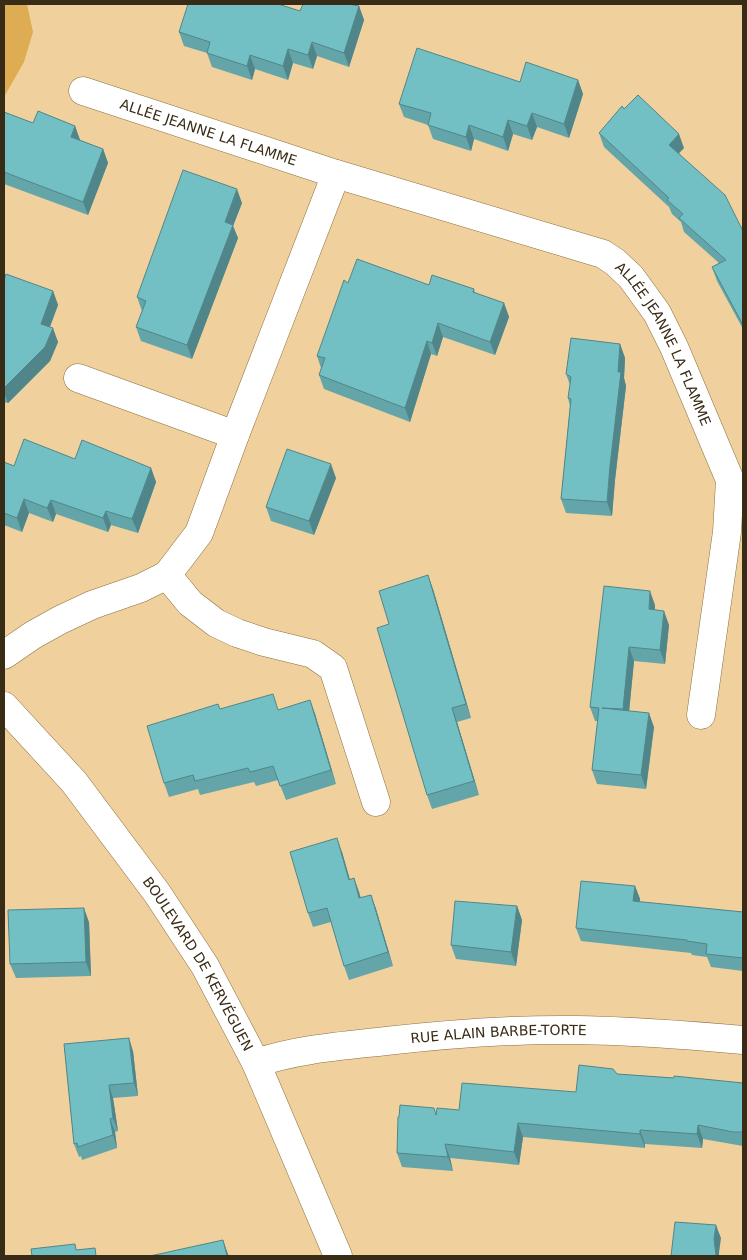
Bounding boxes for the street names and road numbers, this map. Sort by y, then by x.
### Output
street label: ALLÉE JEANNE LA FLAMME [118,96,299,169]
street label: ALLÉE JEANNE LA FLAMME [612,259,714,428]
street label: BOULEVARD DE KERVÉGUEN [140,874,256,1054]
street label: RUE ALAIN BARBE-TORTE [410,1022,587,1046]

